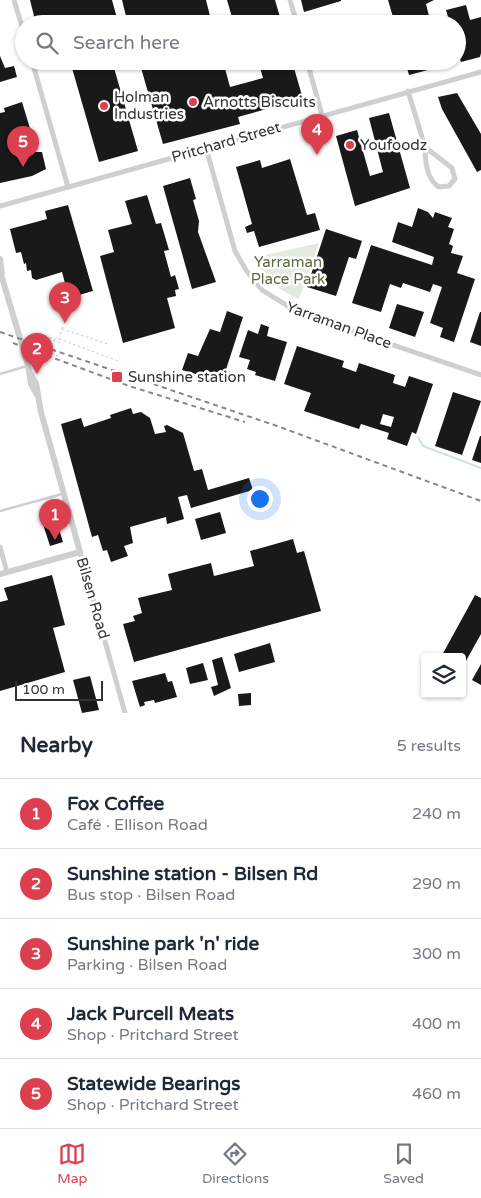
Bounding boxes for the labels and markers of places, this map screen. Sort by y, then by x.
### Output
place label: Holman Industries [114,88,184,123]
place label: Arnotts Biscuits [203,93,316,111]
marker: Arnotts Biscuits [187,96,199,108]
marker: Holman Industries [98,100,110,112]
pin: 4 [301,114,333,155]
pin: 5 [7,126,39,167]
place label: Youfoodz [360,136,427,154]
marker: Youfoodz [344,139,356,151]
pin: 3 [49,282,81,323]
pin: 2 [21,333,53,374]
place label: Sunshine station [128,368,246,386]
marker: Sunshine station [110,370,124,384]
pin: 1 [39,499,71,540]

